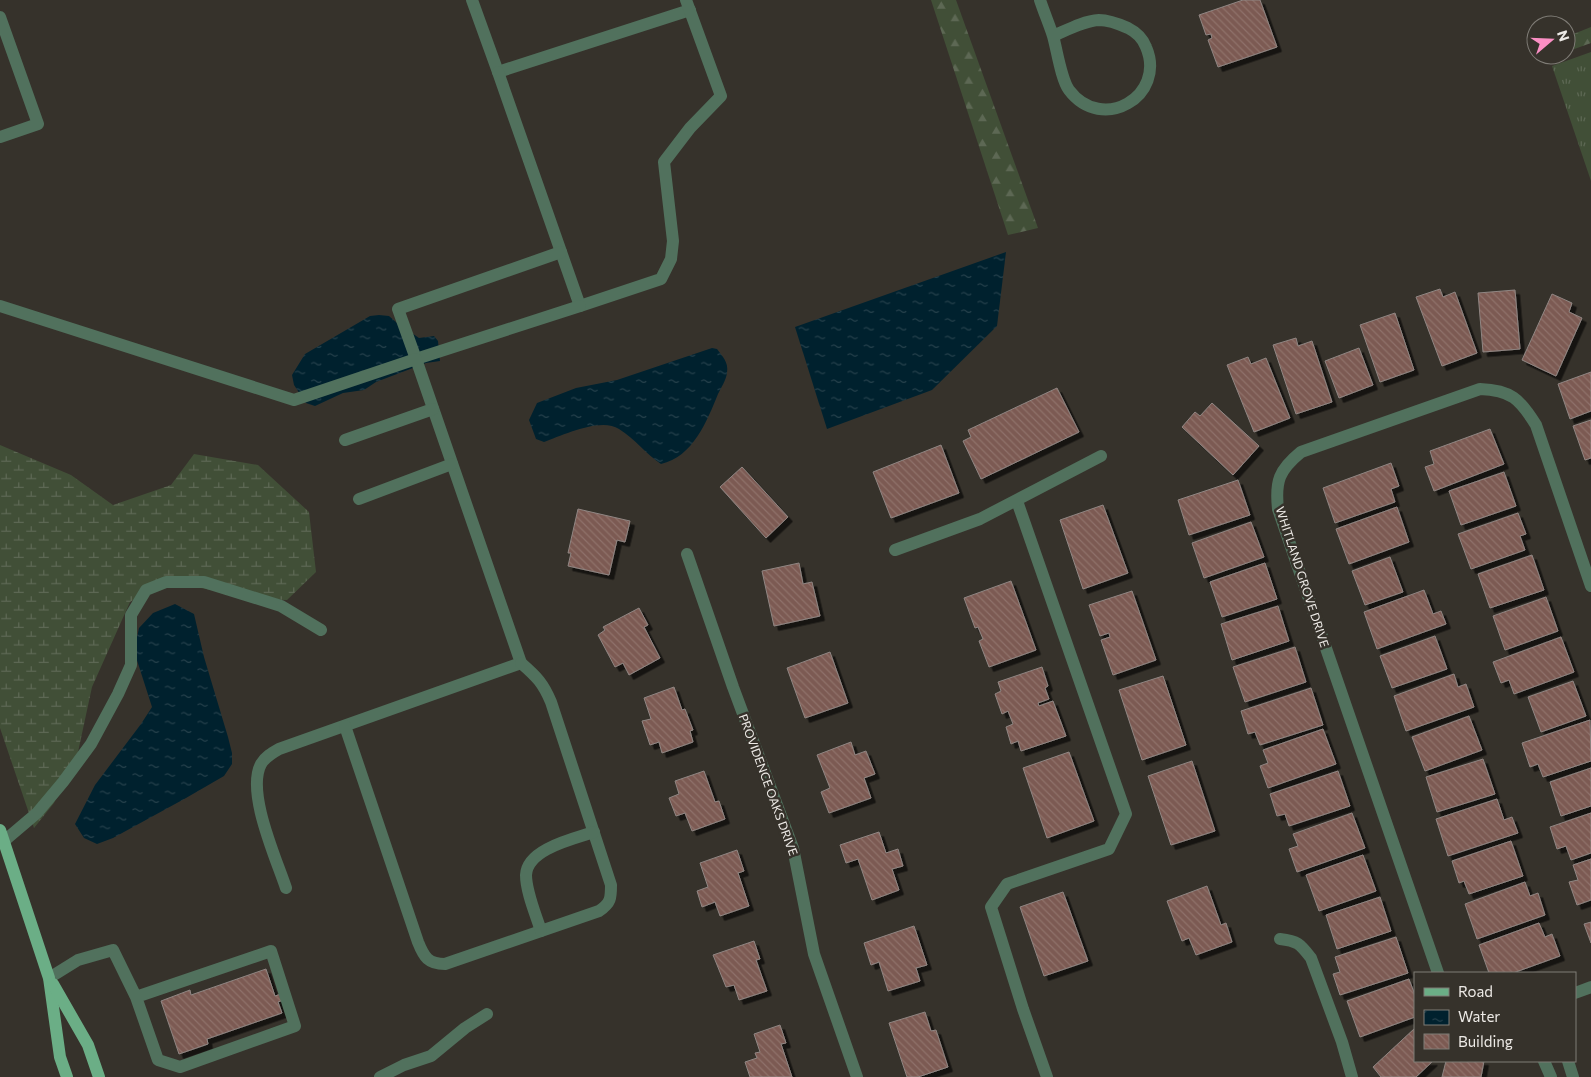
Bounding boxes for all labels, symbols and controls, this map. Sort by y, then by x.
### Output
north arrow [1526,15,1576,65]
text: N [1554,28,1574,43]
street label: WHITLAND GROVE DRIVE [1274,505,1332,649]
street label: PROVIDENCE OAKS DRIVE [737,712,801,857]
legend [1414,972,1576,1062]
text: Road [1458,982,1493,1000]
text: Water [1458,1007,1500,1025]
text: Building [1458,1032,1513,1050]

